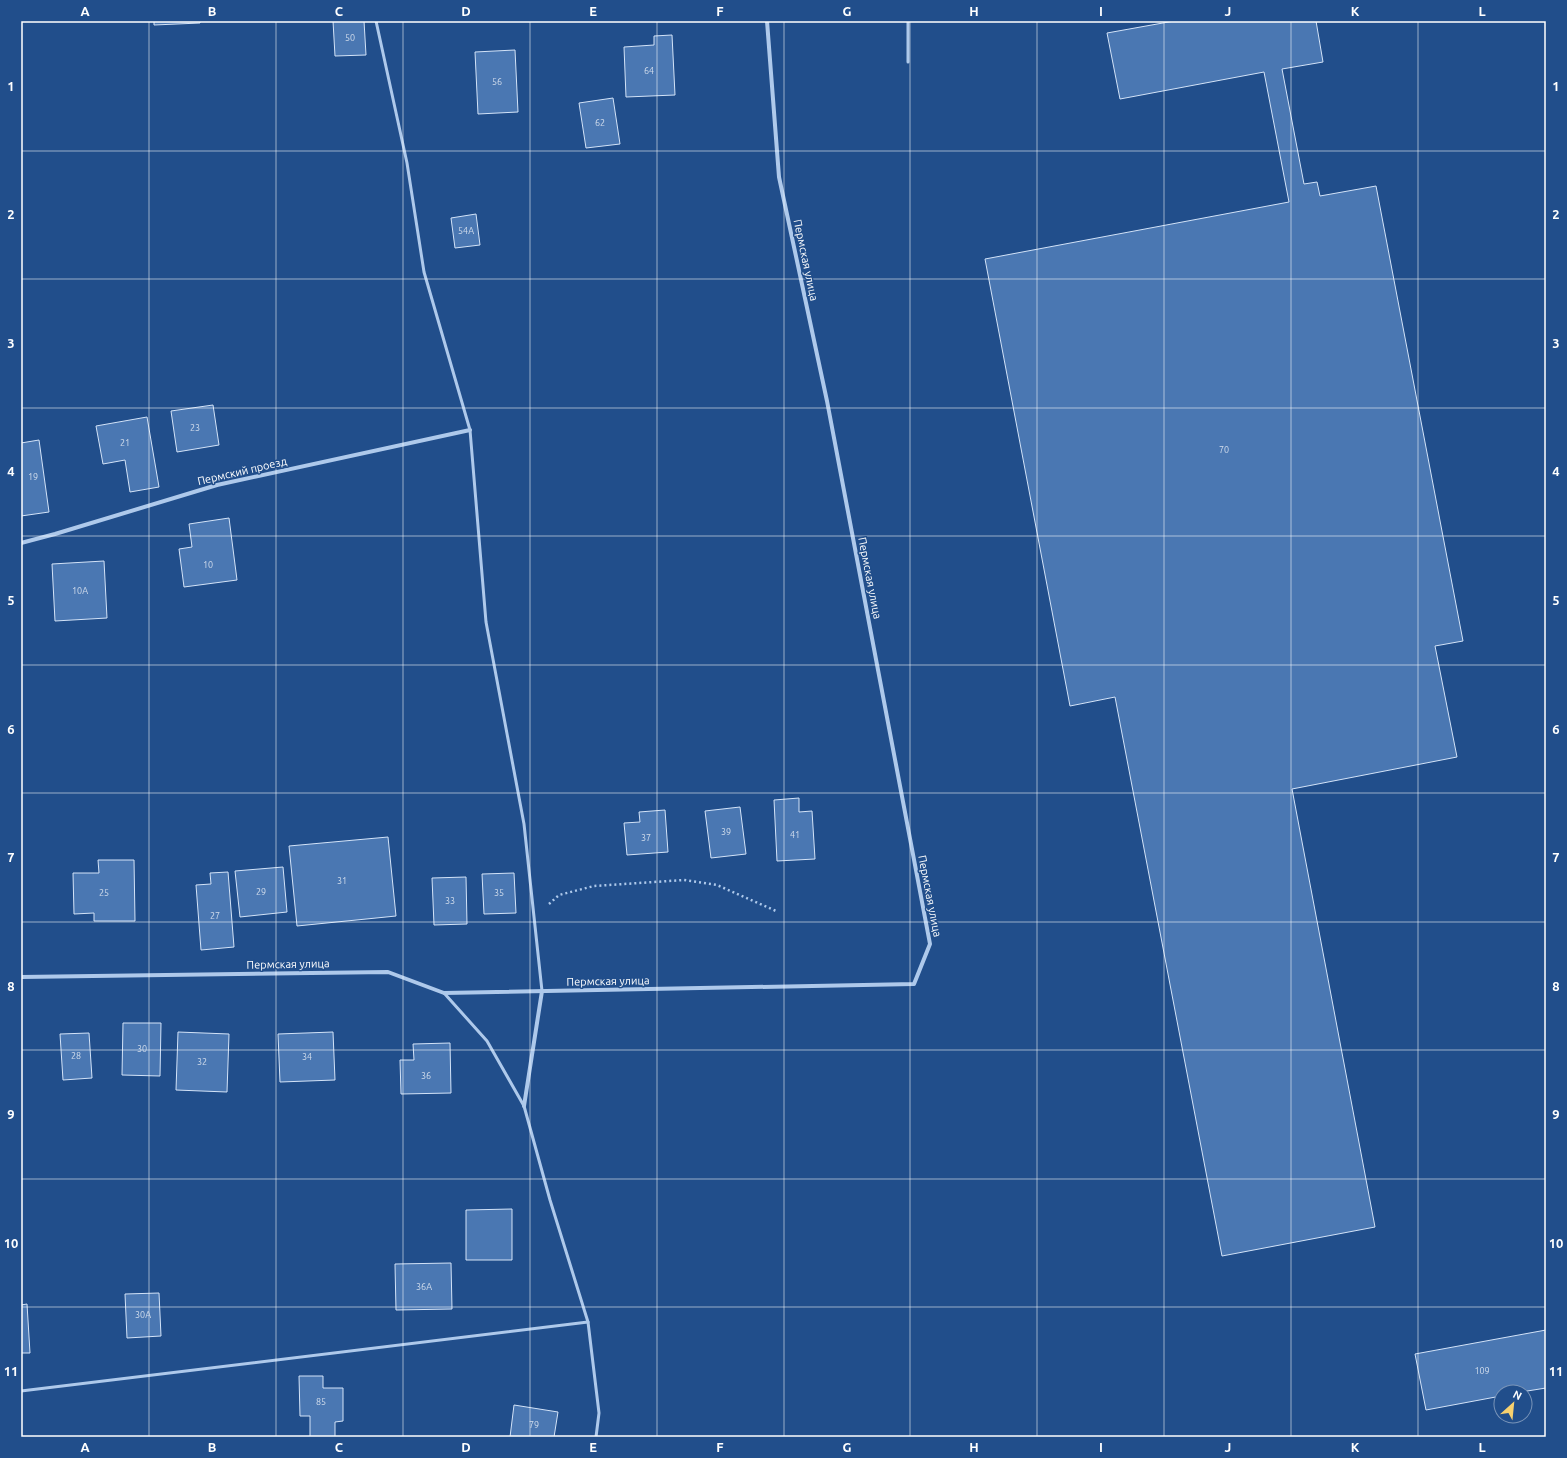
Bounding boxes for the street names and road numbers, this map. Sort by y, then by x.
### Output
street label: Пермская улица [791,218,821,302]
street label: Пермский проезд [196,455,288,487]
street label: Пермская улица [856,536,884,620]
street label: Пермская улица [916,854,944,938]
street label: Пермская улица [246,957,330,971]
street label: Пермская улица [566,974,650,988]

